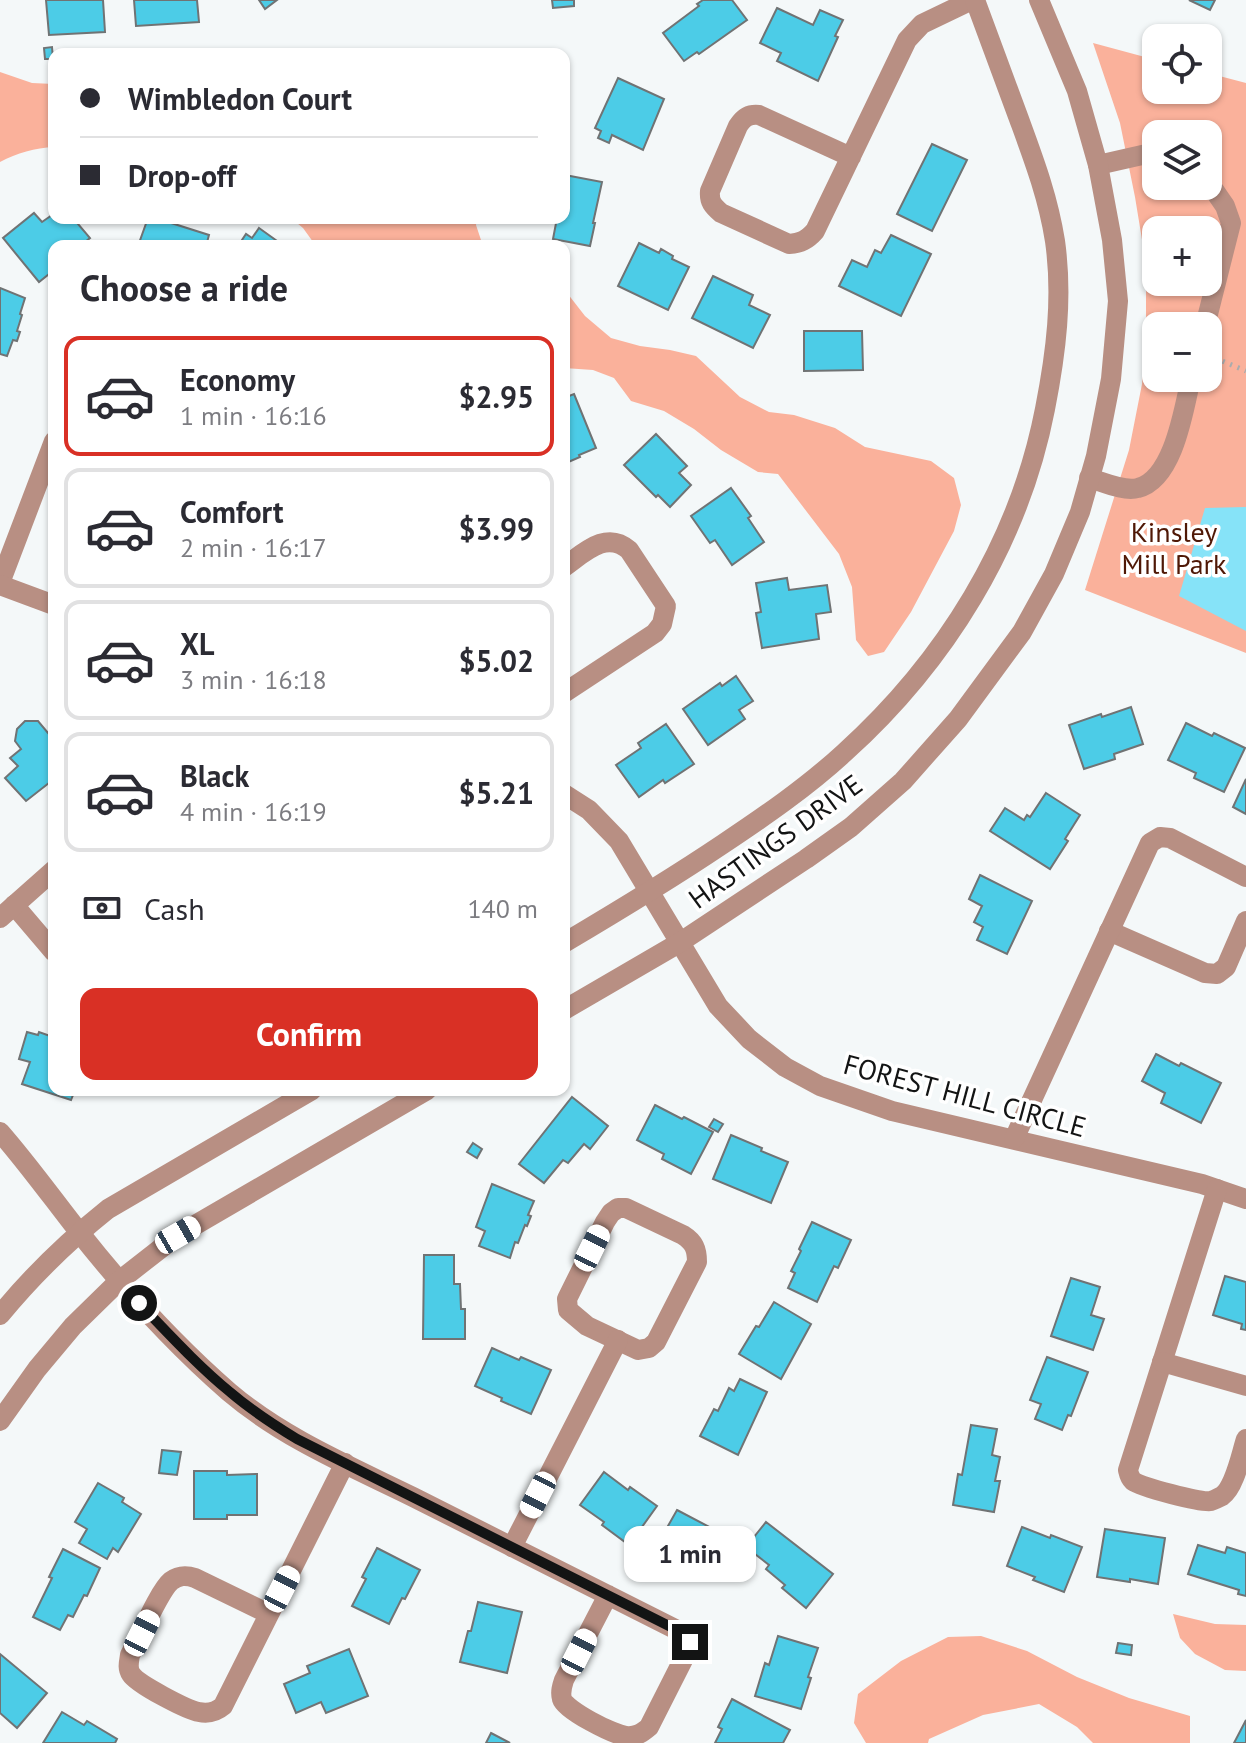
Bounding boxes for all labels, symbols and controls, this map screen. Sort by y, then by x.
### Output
map controls [1142,24,1222,392]
button: locate [1142,24,1222,104]
text: Wimbledon Court [128,79,352,118]
button: layers [1142,120,1222,200]
text: Drop-off [128,156,236,195]
button: + [1142,216,1222,296]
text: Choose a ride [80,264,288,311]
button: − [1142,312,1222,392]
icon: car [84,360,156,432]
text: Economy [180,360,295,399]
text: $2.95 [459,377,534,416]
text: 1 min · 16:16 [180,399,327,432]
icon: car [84,492,156,564]
text: Comfort [180,492,283,531]
text: $3.99 [459,509,534,548]
park label: Kinsley Mill Park [1122,513,1227,582]
text: 2 min · 16:17 [180,531,327,564]
icon: car [84,624,156,696]
text: XL [180,624,214,663]
text: $5.02 [459,641,534,680]
text: 3 min · 16:18 [180,663,327,696]
icon: car [84,756,156,828]
text: Black [180,756,249,795]
street label: HASTINGS DRIVE [681,765,869,917]
text: $5.21 [459,773,534,812]
text: 4 min · 16:19 [180,795,327,828]
icon: cash [80,886,124,930]
text: Cash [144,889,205,928]
text: 140 m [467,892,538,925]
button: Confirm [80,988,538,1080]
street label: FOREST HILL CIRCLE [840,1045,1090,1145]
car [151,1213,205,1257]
car [571,1221,613,1275]
route start [121,1285,157,1321]
car [516,1468,560,1522]
callout: 1 min [624,1526,756,1582]
text: 1 min [658,1537,722,1570]
car [260,1562,304,1616]
car [120,1606,164,1660]
route end [672,1624,708,1660]
car [557,1625,601,1679]

